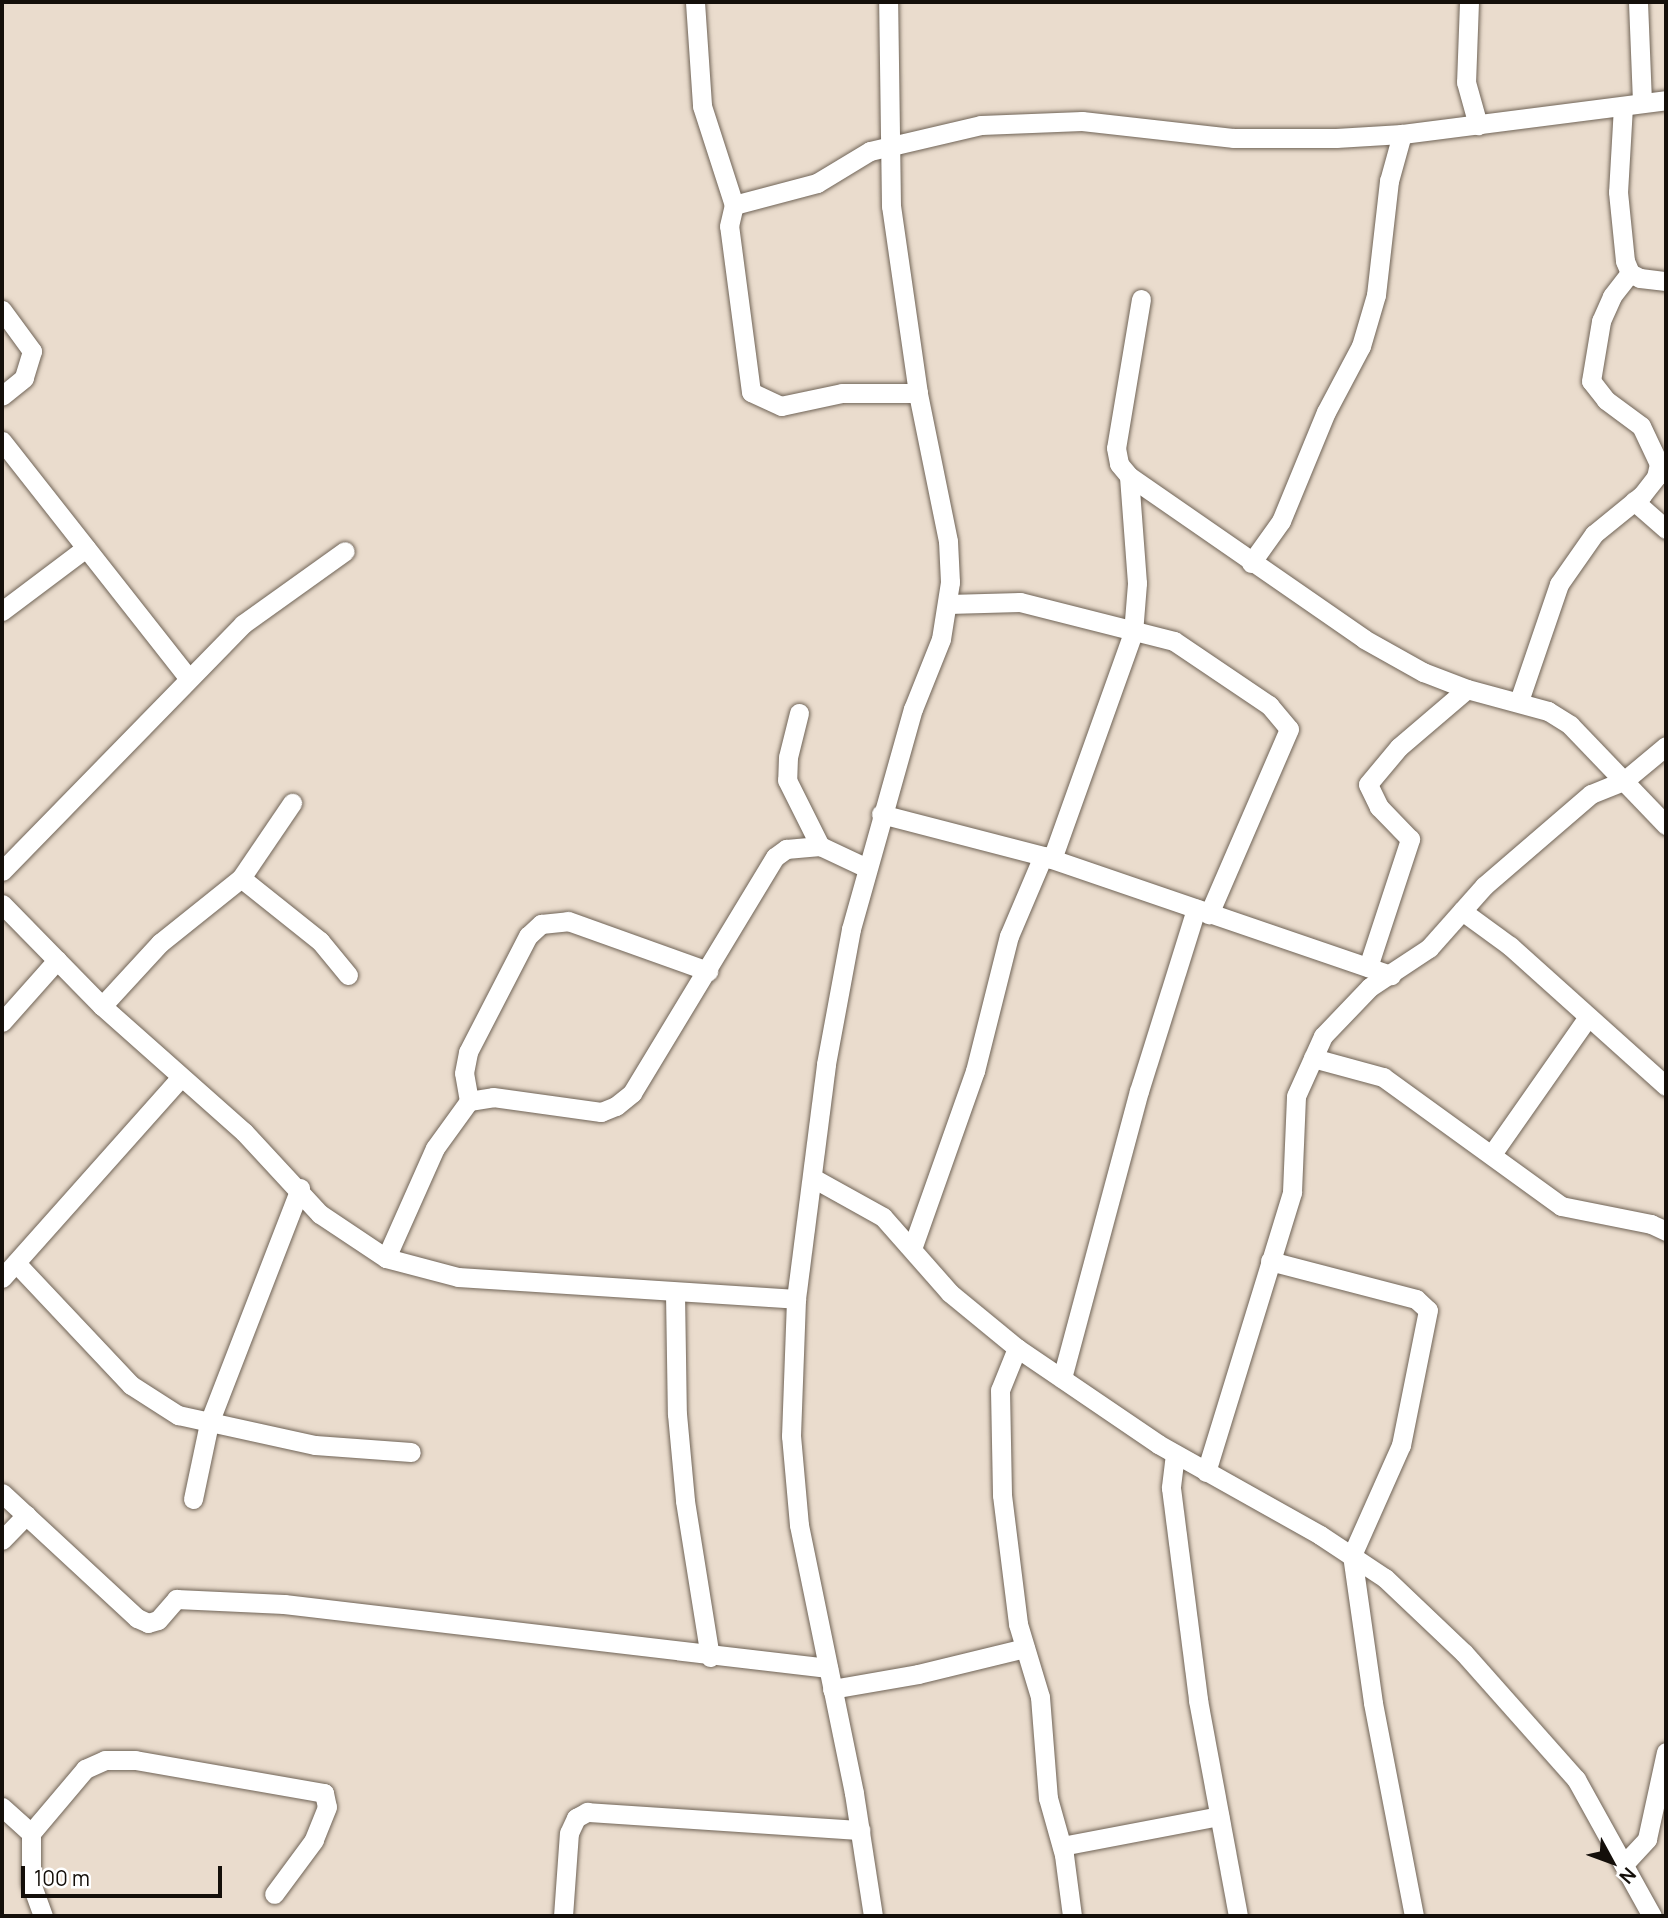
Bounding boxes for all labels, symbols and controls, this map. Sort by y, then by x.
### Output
north arrow [1577,1827,1647,1897]
scale bar [24,1852,226,1896]
text: N [1614,1862,1642,1889]
text: 100 m [34,1864,90,1892]

